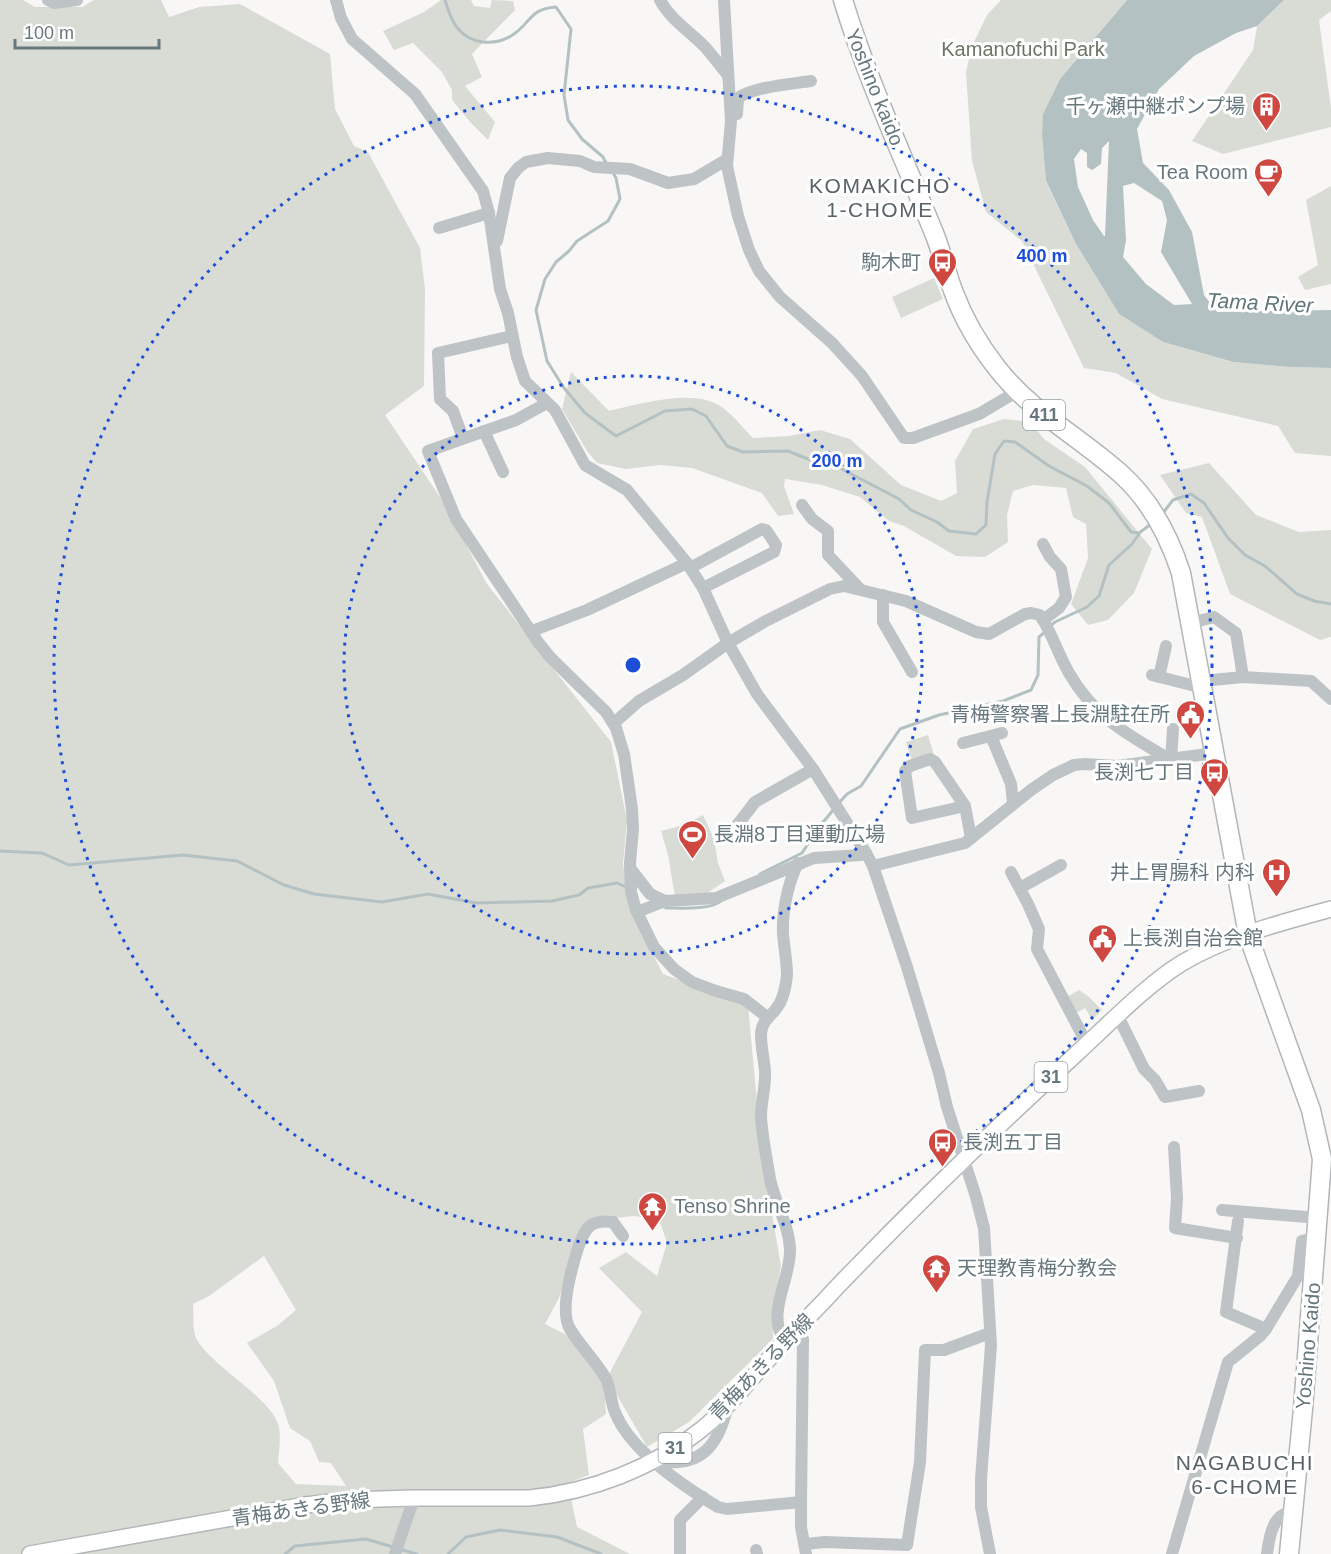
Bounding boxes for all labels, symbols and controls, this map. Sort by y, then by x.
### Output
scale bar [15,12,159,50]
text: 100 m [24,23,74,43]
street label: Yoshino kaido [842,25,908,149]
park label: Kamanofuchi Park [941,38,1106,60]
building icon: 千ヶ瀬中継ポンプ場 [1250,90,1282,132]
place label: 千ヶ瀬中継ポンプ場 [1066,95,1245,117]
cafe icon: Tea Room [1253,156,1285,198]
place label: Tea Room [1157,161,1248,183]
district label: KOMAKICHO 1-CHOME [809,174,951,221]
bus stop icon: 駒木町 [926,246,958,288]
text: 400 m [1016,246,1068,266]
place label: 駒木町 [861,251,921,273]
water label: Tama River [1206,288,1315,317]
road number: 411 [1023,400,1065,430]
text: 200 m [811,451,863,471]
centre of rings [623,655,643,675]
public building icon: 青梅警察署上長淵駐在所 [1175,698,1207,740]
place label: 青梅警察署上長淵駐在所 [950,703,1170,725]
bus stop icon: 長渕七丁目 [1199,756,1231,798]
place label: 長渕七丁目 [1094,761,1194,783]
sports icon: 長淵8丁目運動広場 [677,818,709,860]
place label: 長淵8丁目運動広場 [714,823,885,845]
hospital icon: 井上胃腸科 内科 [1260,856,1292,898]
place label: 井上胃腸科 内科 [1109,861,1255,883]
public building icon: 上長渕自治会館 [1086,922,1118,964]
place label: 上長渕自治会館 [1123,927,1263,949]
road number: 31 [1034,1062,1068,1092]
bus stop icon: 長渕五丁目 [926,1126,958,1168]
place label: 長渕五丁目 [963,1131,1063,1153]
temple icon: Tenso Shrine [637,1190,669,1232]
place label: Tenso Shrine [674,1195,791,1217]
temple icon: 天理教青梅分教会 [920,1252,952,1294]
place label: 天理教青梅分教会 [957,1257,1117,1279]
street label: Yoshino Kaido [1292,1282,1324,1410]
street label: 青梅あきる野線 [705,1309,817,1425]
road number: 31 [658,1433,692,1463]
district label: NAGABUCHI 6-CHOME [1176,1451,1314,1498]
street label: 青梅あきる野線 [230,1488,372,1530]

